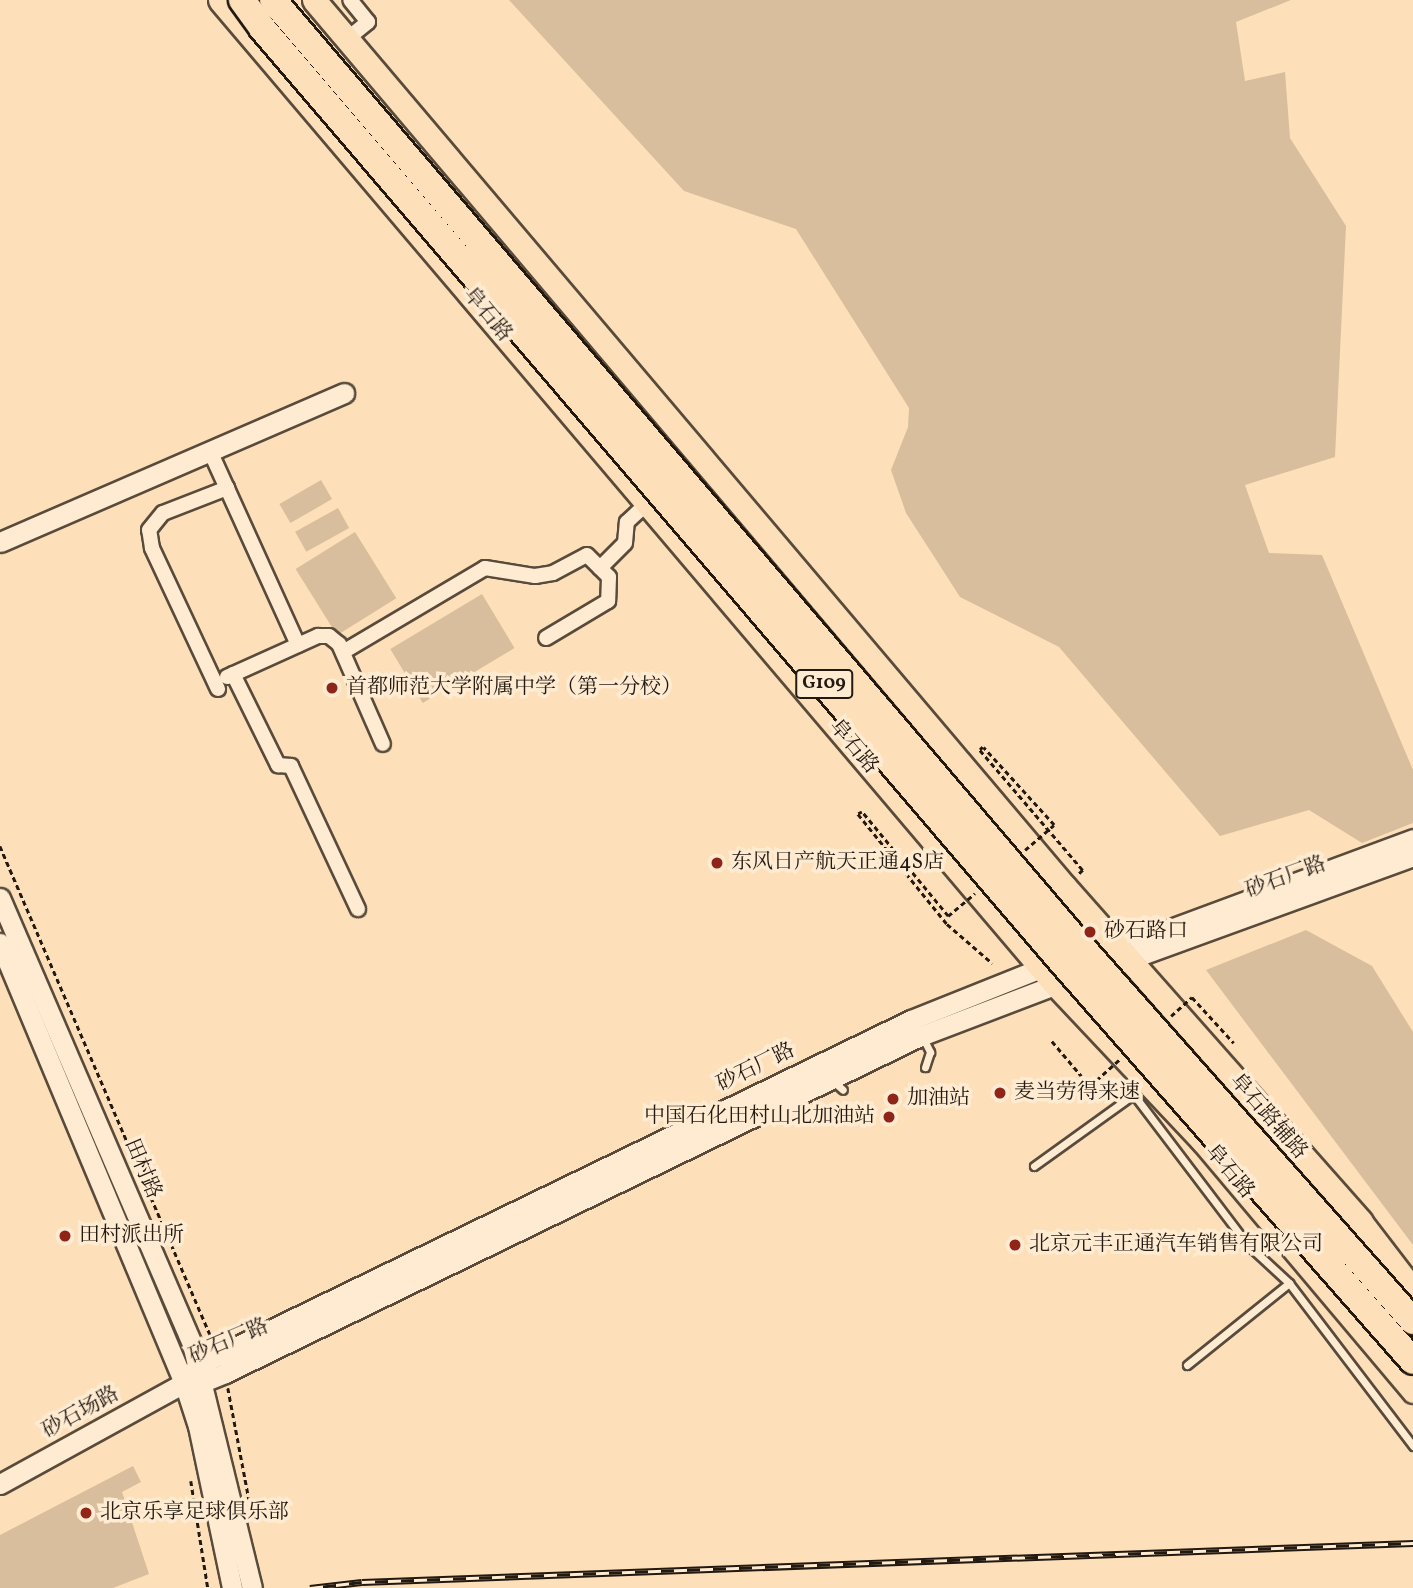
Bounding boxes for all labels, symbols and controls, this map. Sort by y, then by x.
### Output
street label: 阜石路 [457,283,517,347]
road number: G109 [794,668,854,699]
place label: 首都师范大学附属中学（第一分校） [346,675,682,701]
marker: 首都师范大学附属中学（第一分校） [324,680,340,696]
street label: 阜石路 [823,715,883,779]
place label: 东风日产航天正通4S店 [731,850,944,876]
street label: 砂石厂路 [1242,852,1330,904]
marker: 东风日产航天正通4S店 [709,855,725,871]
place label: 砂石路口 [1104,919,1188,945]
marker: 砂石路口 [1082,924,1098,940]
street label: 砂石厂路 [713,1038,799,1098]
street label: 阜石路辅路 [1224,1069,1312,1165]
place label: 麦当劳得来速 [1014,1080,1140,1106]
marker: 麦当劳得来速 [992,1085,1008,1101]
place label: 加油站 [907,1086,970,1112]
marker: 加油站 [885,1091,901,1107]
place label: 中国石化田村山北加油站 [644,1104,875,1130]
marker: 中国石化田村山北加油站 [881,1109,897,1125]
street label: 田村路 [118,1135,166,1203]
street label: 阜石路 [1199,1140,1259,1204]
place label: 田村派出所 [79,1223,184,1249]
marker: 田村派出所 [57,1228,73,1244]
place label: 北京元丰正通汽车销售有限公司 [1029,1232,1323,1258]
marker: 北京元丰正通汽车销售有限公司 [1007,1237,1023,1253]
street label: 砂石厂路 [185,1314,273,1370]
street label: 砂石场路 [38,1382,124,1444]
place label: 北京乐享足球俱乐部 [100,1500,289,1526]
marker: 北京乐享足球俱乐部 [78,1505,94,1521]

